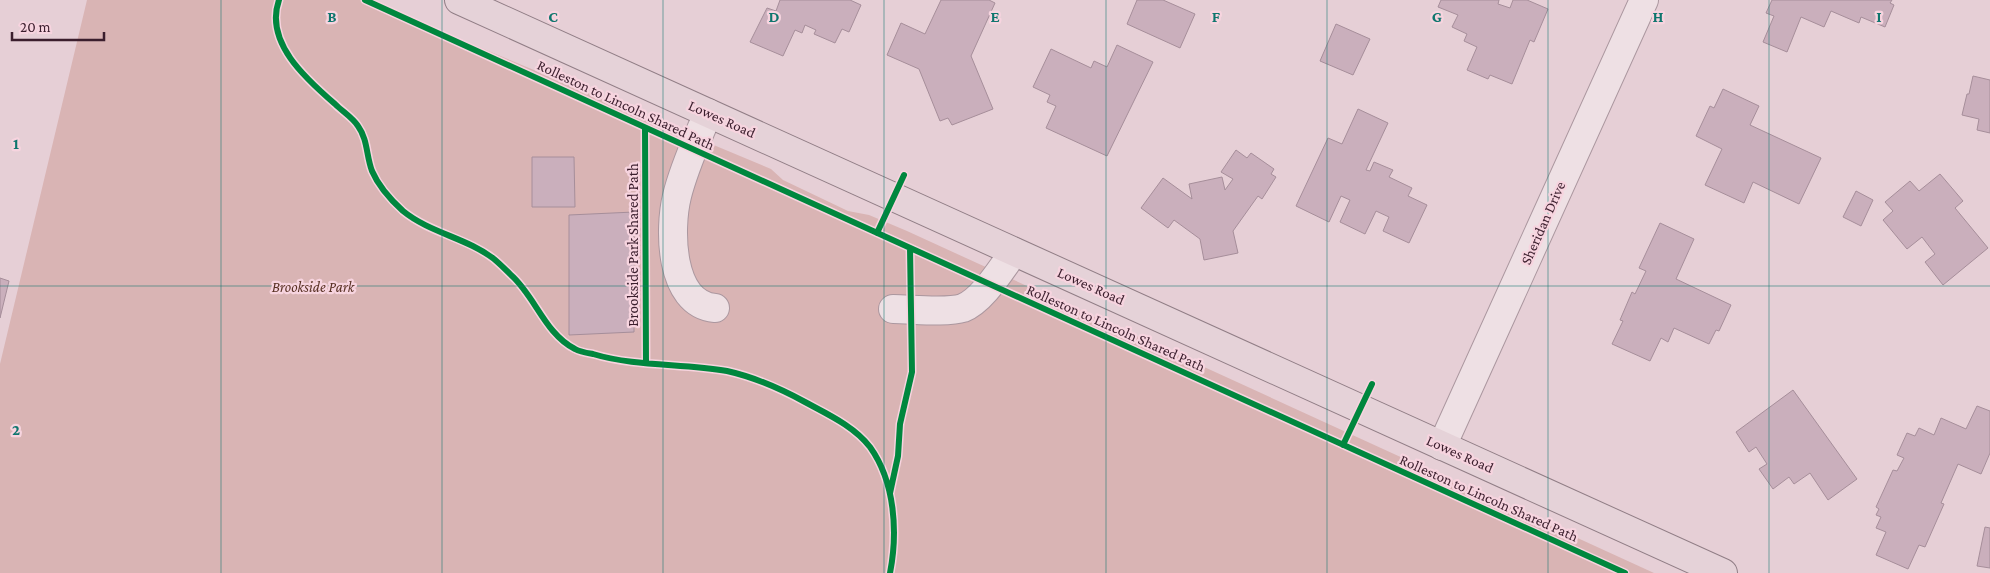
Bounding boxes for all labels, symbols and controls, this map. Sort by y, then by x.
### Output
text: B [327,8,337,25]
text: C [548,8,558,25]
text: D [768,8,780,25]
text: E [990,8,1000,25]
text: F [1212,8,1221,25]
text: G [1432,8,1442,25]
text: H [1653,8,1664,25]
text: I [1876,8,1882,25]
scale bar [12,10,105,42]
text: 20 m [20,19,51,35]
street label: Rolleston to Lincoln Shared Path [535,57,717,153]
street label: Lowes Road [686,97,758,141]
text: 1 [13,135,19,152]
street label: Brookside Park Shared Path [625,163,641,327]
street label: Sheridan Drive [1518,179,1569,267]
street label: Lowes Road [1055,264,1127,308]
park label: Brookside Park [272,279,356,295]
street label: Rolleston to Lincoln Shared Path [1024,281,1208,375]
text: 2 [12,421,20,438]
street label: Lowes Road [1424,432,1496,476]
street label: Rolleston to Lincoln Shared Path [1397,451,1581,545]

